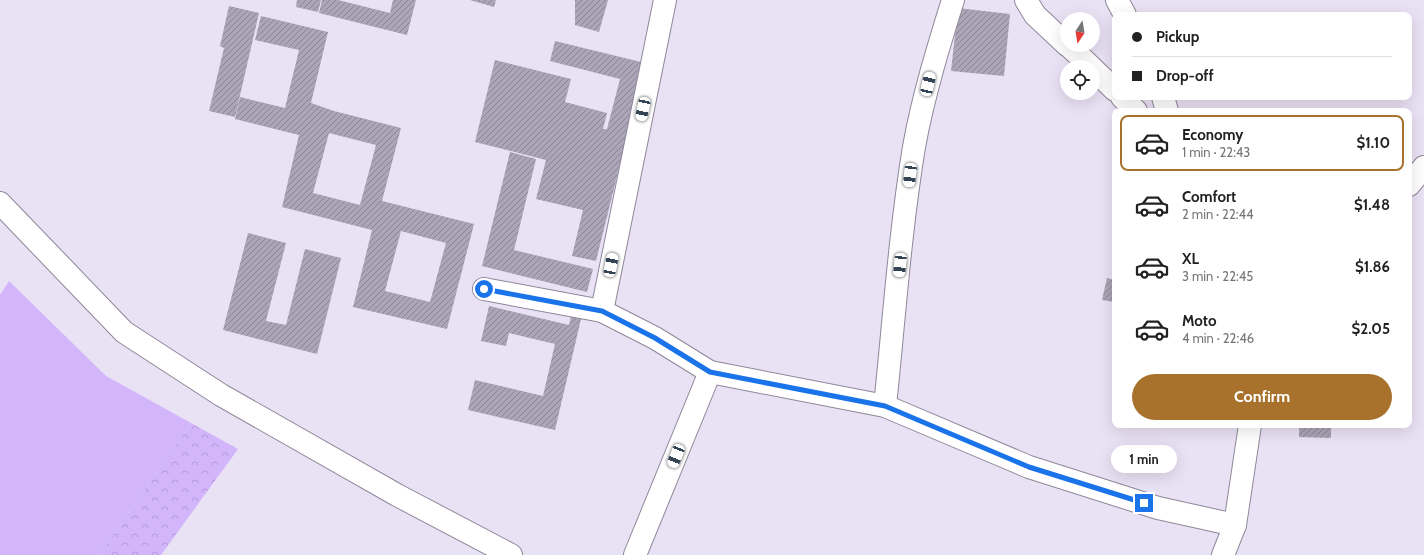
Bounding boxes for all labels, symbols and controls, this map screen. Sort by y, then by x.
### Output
north arrow [1060,12,1100,52]
map controls [1060,12,1100,100]
text: Pickup [1156,28,1199,46]
button: locate [1060,60,1100,100]
text: Drop-off [1156,67,1214,85]
car [919,71,937,97]
car [635,96,651,122]
icon: car [1134,125,1170,161]
text: Economy [1182,126,1243,144]
text: $1.10 [1357,134,1390,152]
text: 1 min · 22:43 [1182,144,1250,160]
car [903,162,917,188]
icon: car [1134,187,1170,223]
text: Comfort [1182,188,1236,206]
text: $1.48 [1354,196,1390,214]
text: 2 min · 22:44 [1182,206,1253,222]
icon: car [1134,249,1170,285]
text: XL [1182,250,1199,268]
car [603,252,619,278]
car [893,252,907,278]
text: $1.86 [1355,258,1390,276]
text: 3 min · 22:45 [1182,268,1253,284]
route start [475,280,493,298]
icon: car [1134,311,1170,347]
text: Moto [1182,312,1216,330]
text: $2.05 [1352,320,1390,338]
text: 4 min · 22:46 [1182,330,1254,346]
button: Confirm [1132,374,1392,420]
car [666,443,686,469]
callout: 1 min [1111,445,1177,473]
text: 1 min [1129,451,1159,467]
route end [1135,494,1153,512]

